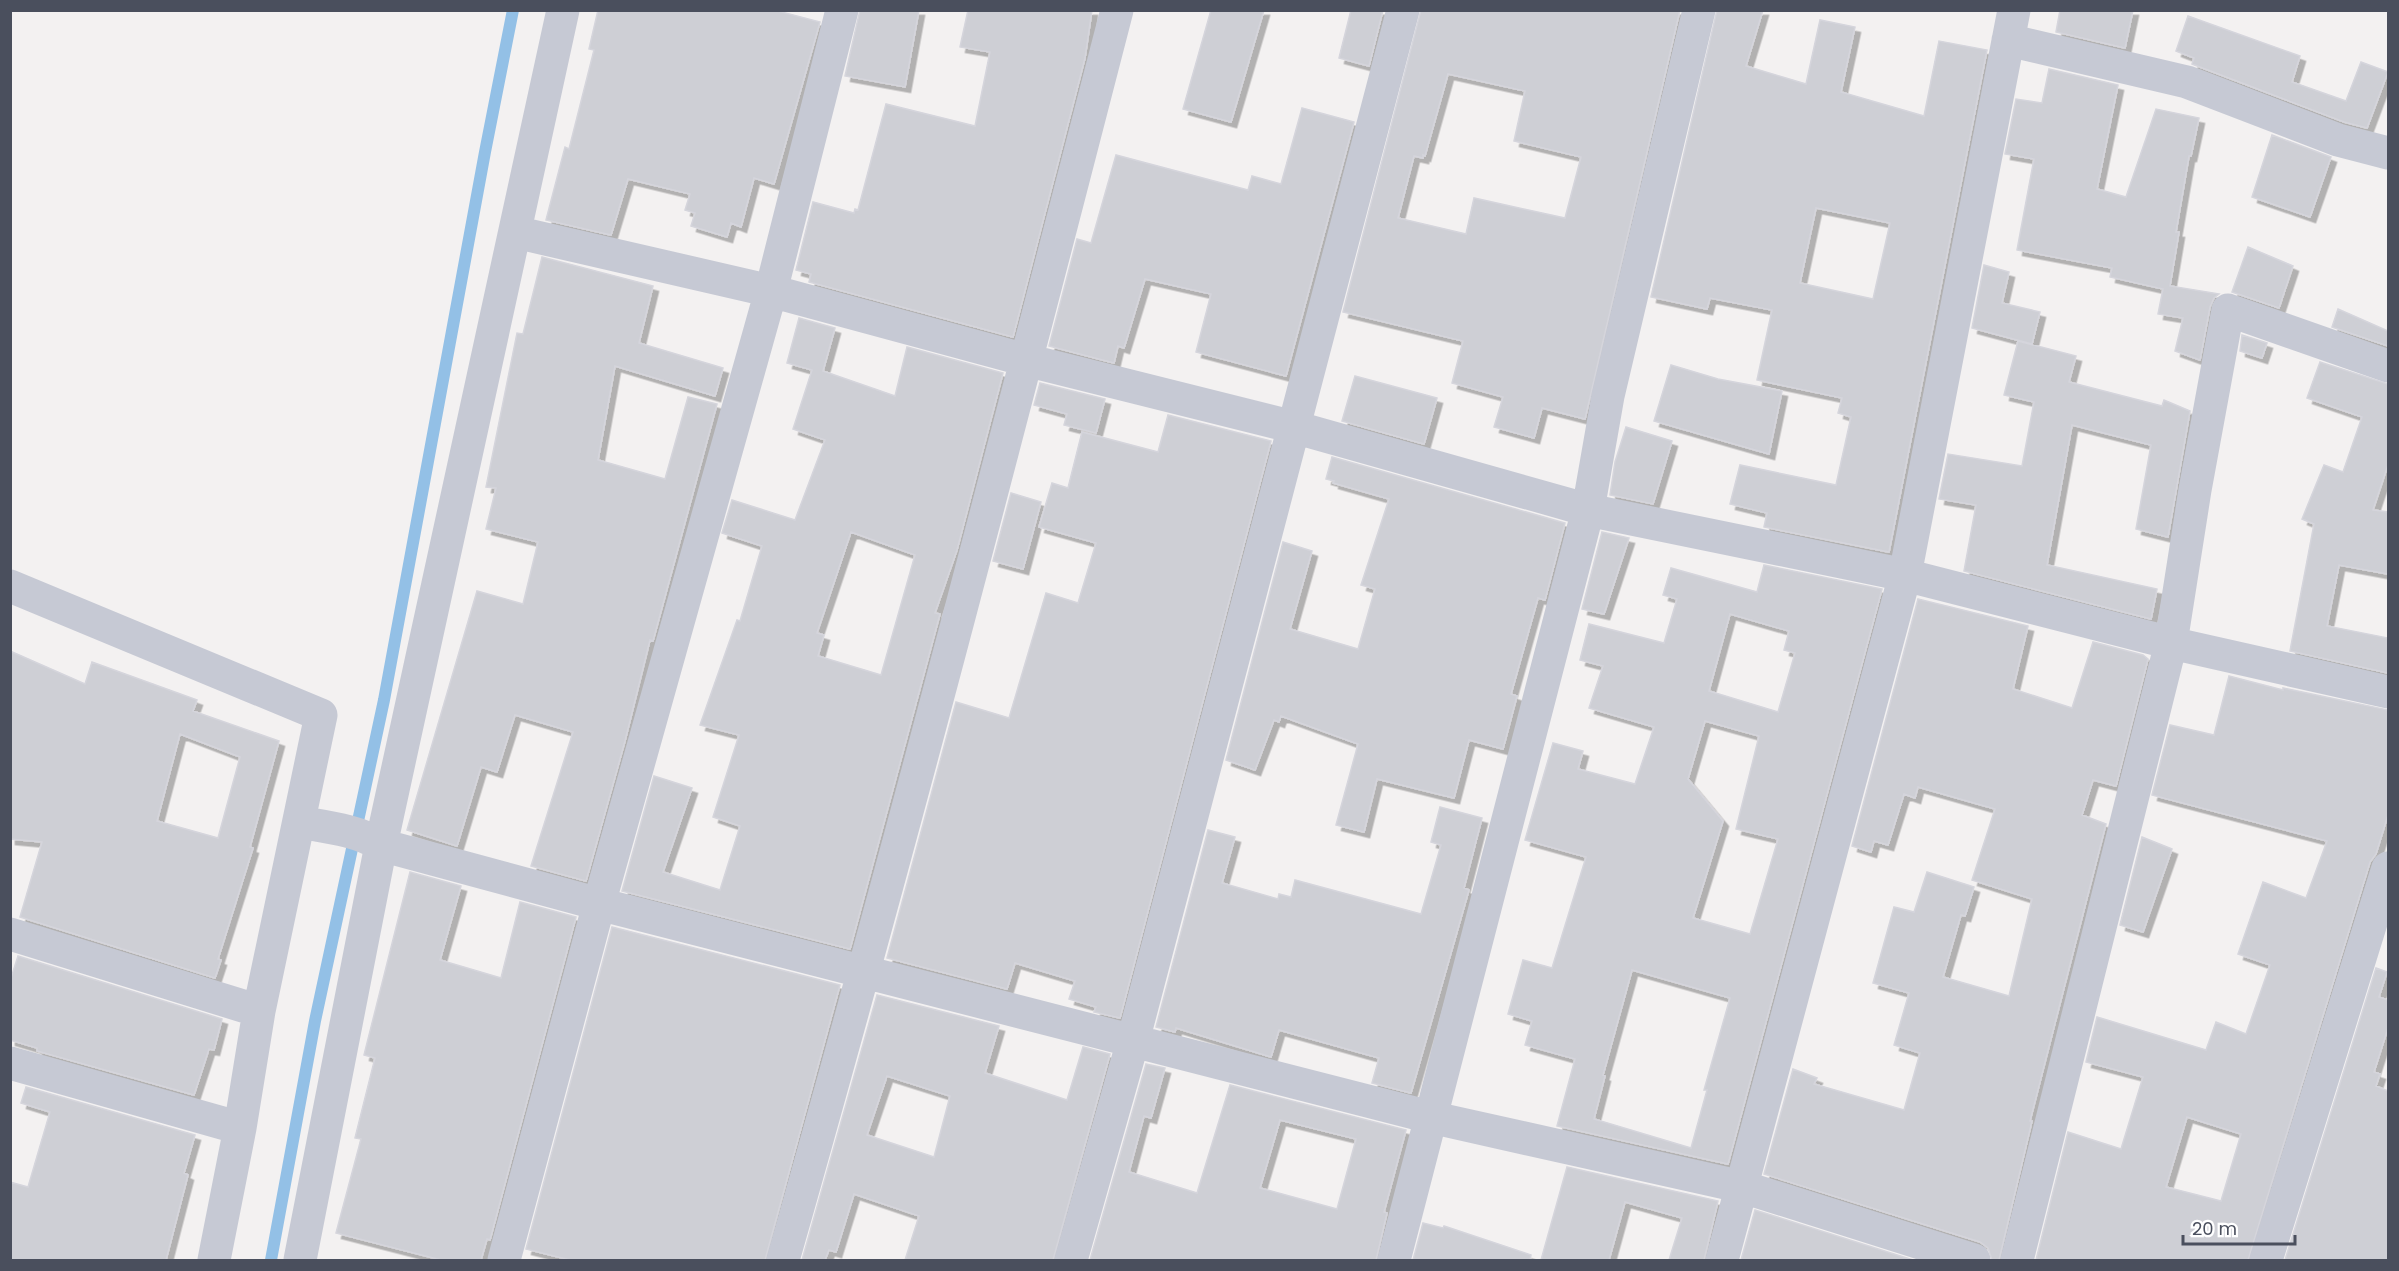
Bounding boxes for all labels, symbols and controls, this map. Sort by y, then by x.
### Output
scale bar [2183,1208,2296,1246]
text: 20 m [2192,1216,2237,1241]

